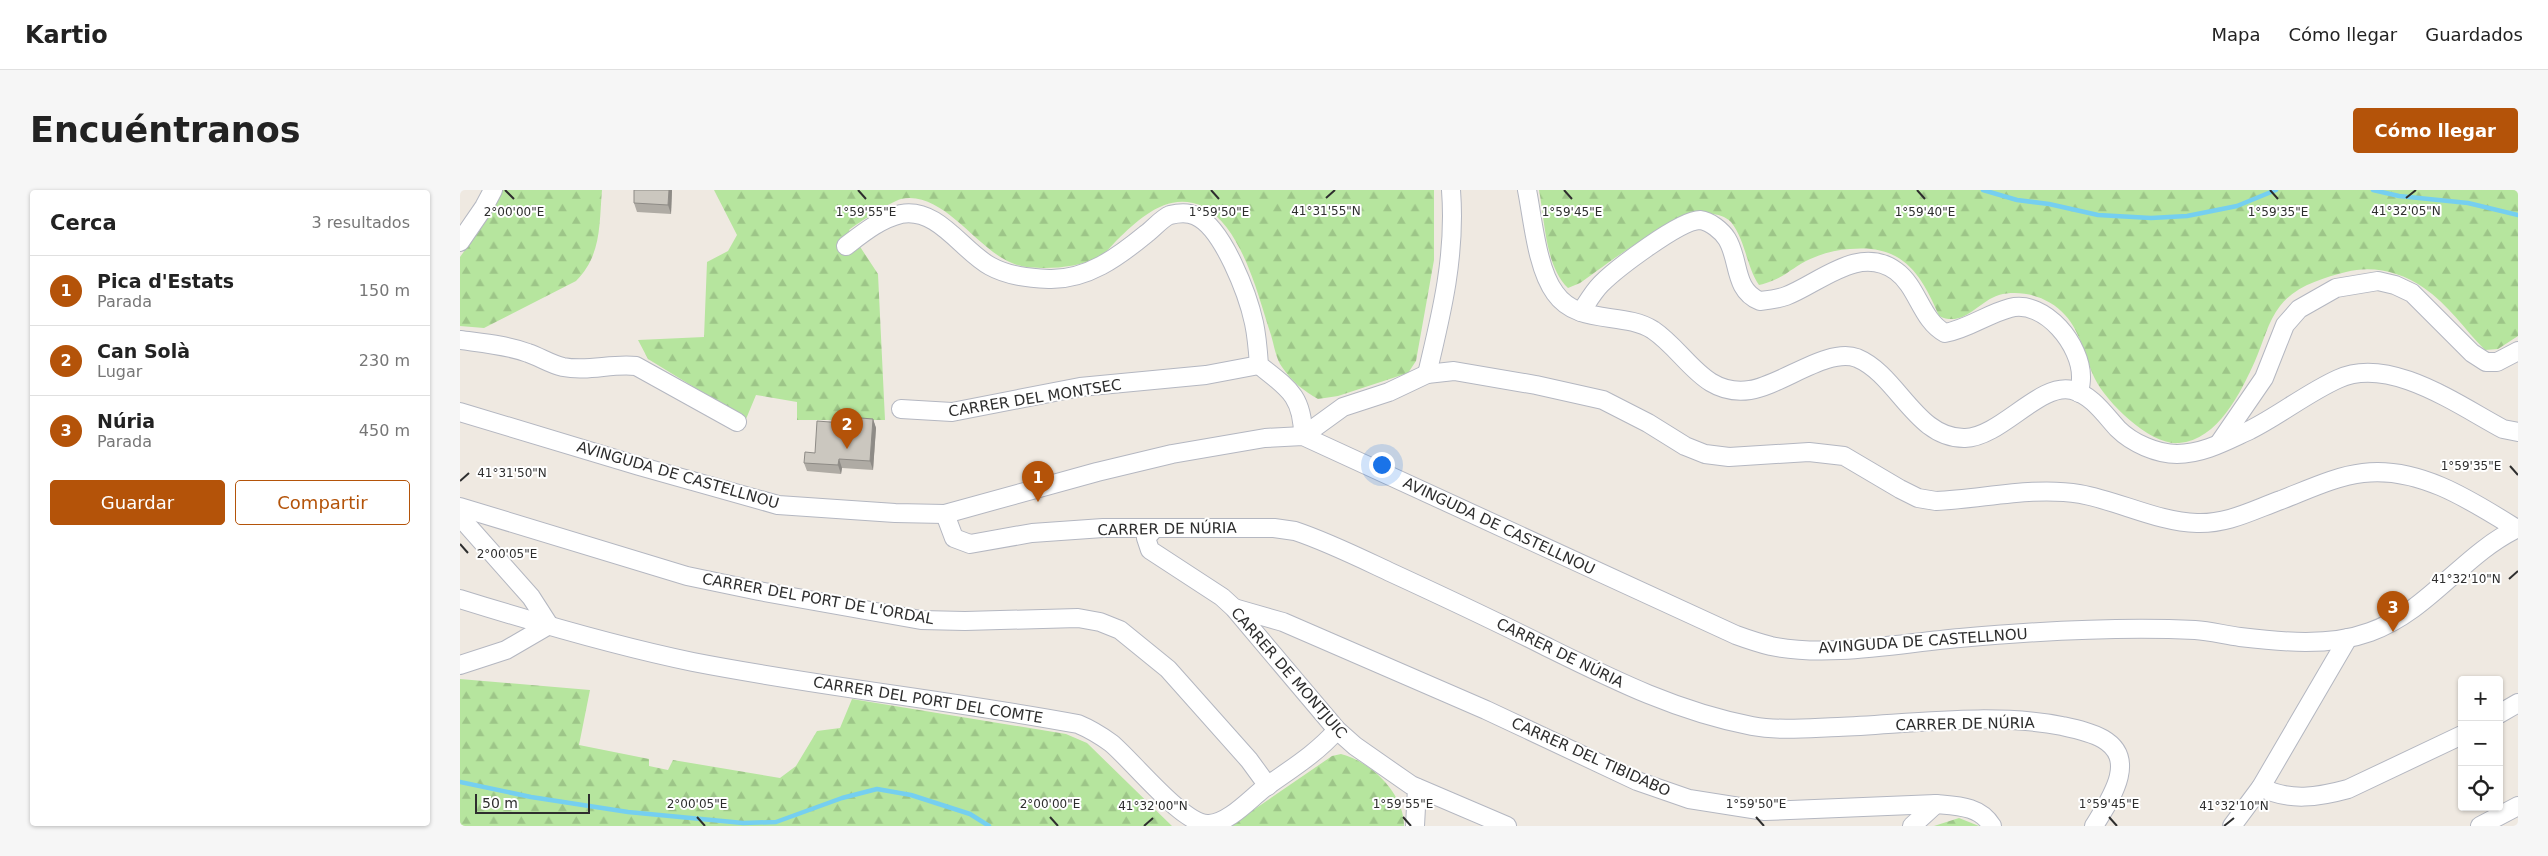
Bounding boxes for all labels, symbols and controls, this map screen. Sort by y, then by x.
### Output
text: Kartio [25,21,108,49]
text: Mapa [2211,24,2260,45]
text: Cómo llegar [2288,24,2397,45]
text: Guardados [2425,24,2523,45]
button: Cómo llegar [2353,108,2518,153]
text: Encuéntranos [30,110,301,150]
text: 41°31'55"N [1291,204,1361,218]
text: 41°32'05"N [2371,204,2441,218]
text: 2°00'00"E [484,205,544,219]
text: 1°59'55"E [836,205,896,219]
text: 1°59'50"E [1189,205,1249,219]
text: 1°59'45"E [1542,205,1602,219]
text: 1°59'40"E [1895,205,1955,219]
text: 1°59'35"E [2248,205,2308,219]
text: Cerca [50,211,117,235]
text: 3 resultados [311,213,410,232]
text: Pica d'Estats [97,270,234,292]
text: 1 [60,281,72,300]
text: 150 m [359,281,410,300]
text: Parada [97,292,152,311]
text: Can Solà [97,340,190,362]
text: 2 [60,351,72,370]
text: 230 m [359,351,410,370]
text: Lugar [97,362,142,381]
street label: CARRER DEL MONTSEC [947,375,1123,421]
pin: 2 [831,408,863,449]
text: Núria [97,410,155,432]
text: 3 [60,421,72,440]
text: 450 m [359,421,410,440]
text: Parada [97,432,152,451]
street label: AVINGUDA DE CASTELLNOU [575,437,781,513]
your location [1369,452,1395,478]
text: 1°59'35"E [2441,459,2501,473]
pin: 1 [1022,461,1054,502]
text: 41°31'50"N [477,466,547,480]
street label: AVINGUDA DE CASTELLNOU [1400,474,1598,578]
button: Guardar [50,480,225,525]
button: Compartir [235,480,410,525]
street label: CARRER DE NÚRIA [1097,518,1238,539]
text: 2°00'05"E [477,547,537,561]
street label: CARRER DEL PORT DE L'ORDAL [701,570,936,628]
text: 41°32'10"N [2431,572,2501,586]
pin: 3 [2377,591,2409,632]
street label: CARRER DE MONTJUIC [1227,604,1351,742]
street label: CARRER DE NÚRIA [1493,613,1628,692]
street label: AVINGUDA DE CASTELLNOU [1818,625,2028,657]
street label: CARRER DEL PORT DEL COMTE [812,673,1044,727]
map controls [2458,676,2503,811]
button: + [2458,676,2503,721]
street label: CARRER DE NÚRIA [1895,713,2036,734]
street label: CARRER DEL TIBIDABO [1509,714,1673,800]
button: − [2458,721,2503,766]
button: locate [2458,766,2503,811]
scale bar [475,791,590,814]
text: 50 m [482,795,518,811]
text: 2°00'05"E [667,797,727,811]
text: 2°00'00"E [1020,797,1080,811]
text: 1°59'55"E [1373,797,1433,811]
text: 1°59'50"E [1726,797,1786,811]
text: 1°59'45"E [2079,797,2139,811]
text: 41°32'00"N [1118,799,1188,813]
text: 41°32'10"N [2199,799,2269,813]

